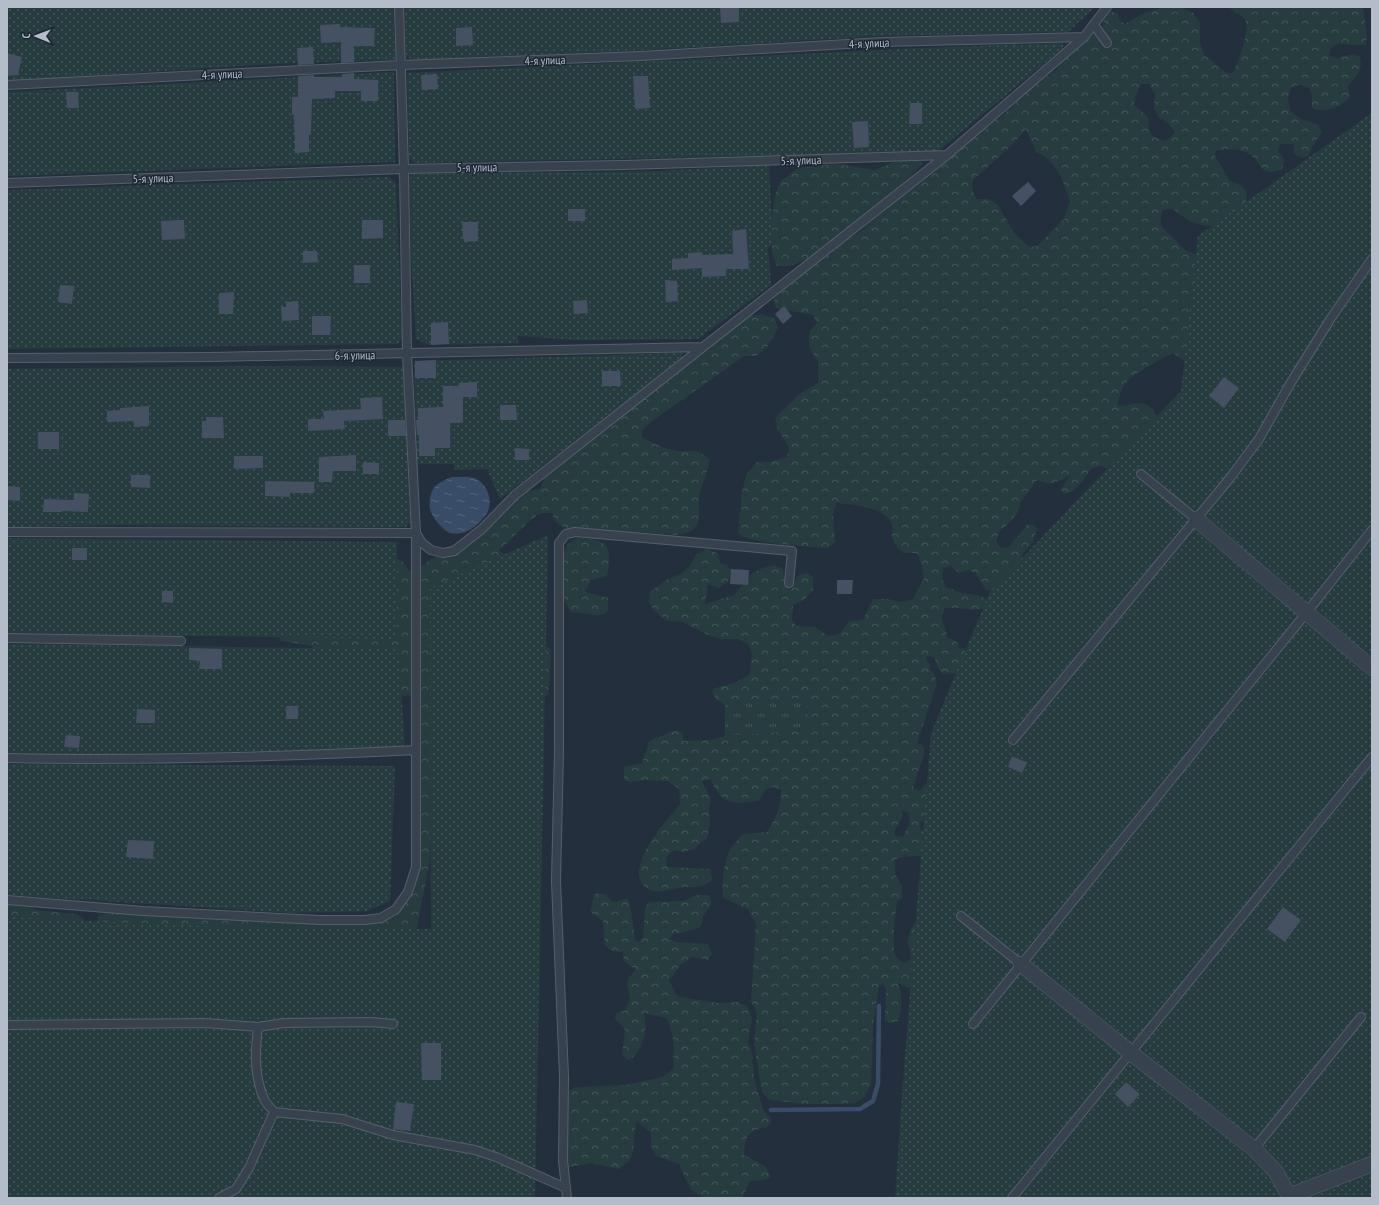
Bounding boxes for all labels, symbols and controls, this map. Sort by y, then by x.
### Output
north arrow [16,16,56,56]
text: С [19,33,33,38]
street label: 4-я улица [848,34,890,52]
street label: 4-я улица [524,52,566,68]
street label: 4-я улица [201,65,243,83]
street label: 5-я улица [780,152,822,168]
street label: 5-я улица [457,159,498,175]
street label: 5-я улица [132,170,174,186]
street label: 6-я улица [335,347,376,363]

